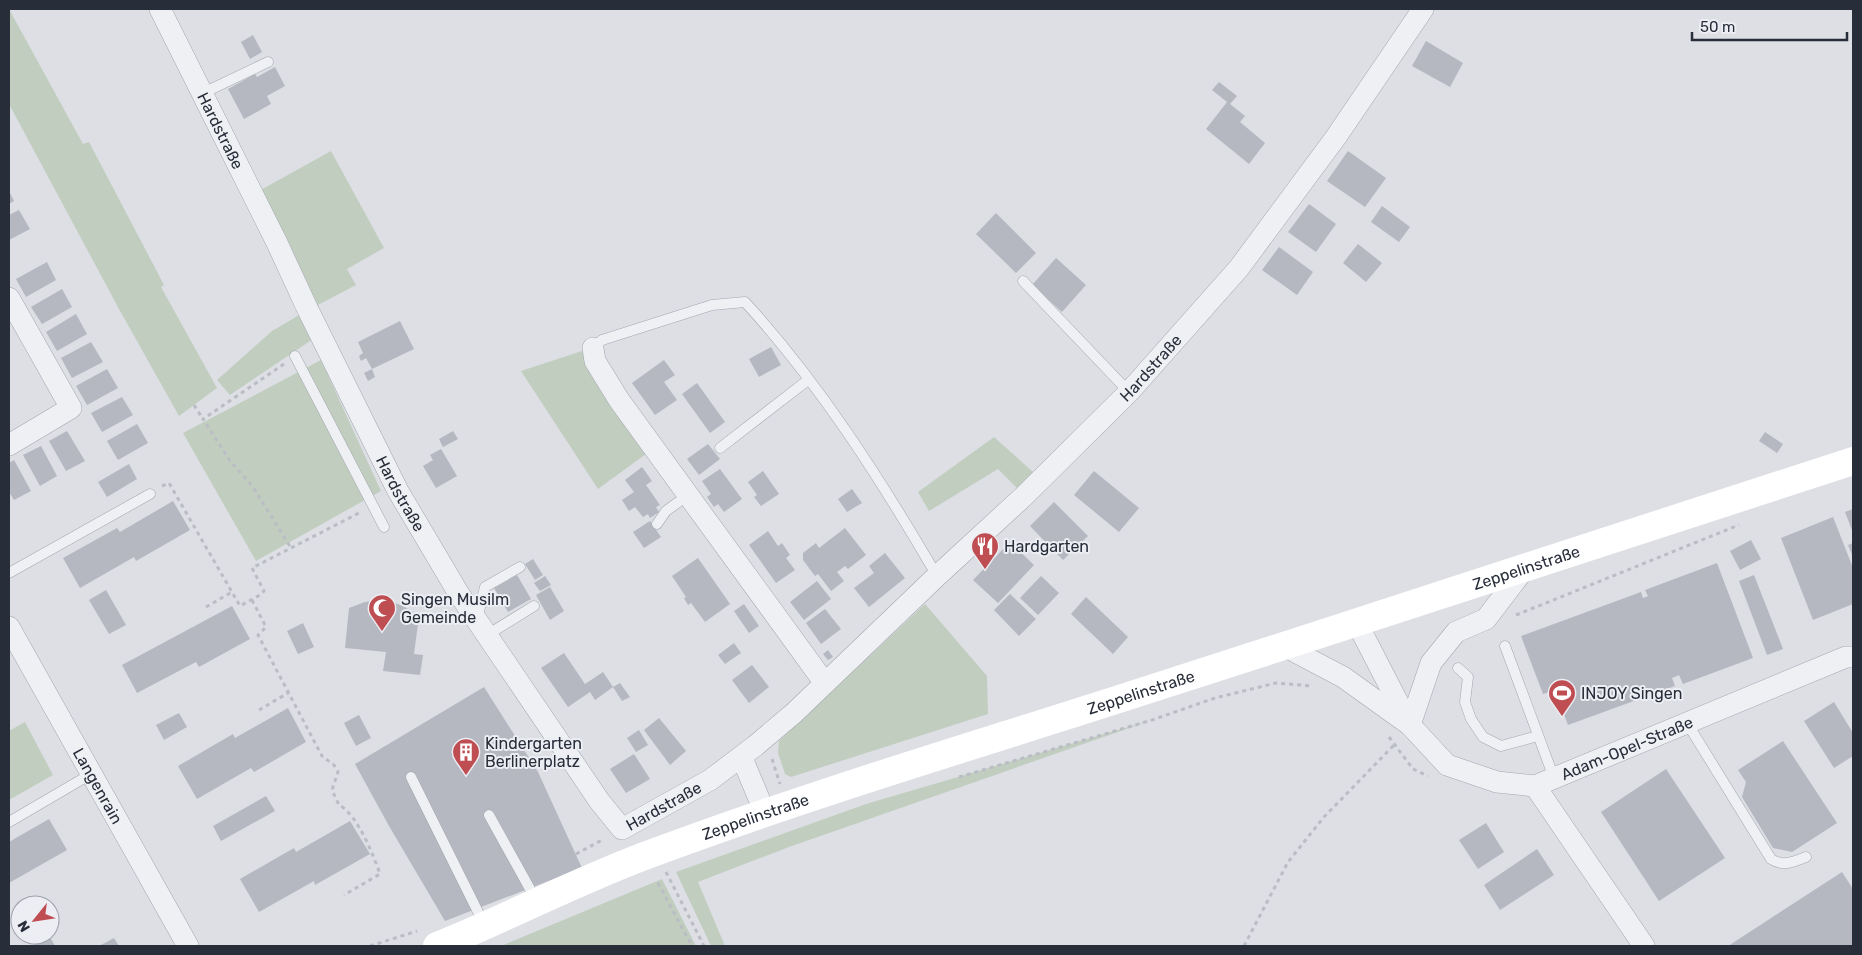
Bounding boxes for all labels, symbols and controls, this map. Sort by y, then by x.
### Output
scale bar [1692,10,1847,42]
text: 50 m [1700,18,1735,36]
street label: Hardstraße [193,89,248,172]
street label: Hardstraße [1116,331,1186,406]
street label: Hardstraße [372,453,429,535]
restaurant icon: Hardgarten [970,531,1000,570]
place label: Hardgarten [1004,537,1089,556]
street label: Zeppelinstraße [1470,542,1582,594]
place label: Singen Musilm Gemeinde [401,590,509,627]
mosque icon: Singen Musilm Gemeinde [367,593,397,632]
street label: Zeppelinstraße [1085,666,1197,719]
sports icon: INJOY Singen [1547,678,1577,717]
place label: INJOY Singen [1581,684,1683,703]
street label: Adam-Opel-Straße [1558,713,1696,784]
place label: Kindergarten Berlinerplatz [485,734,582,771]
building icon: Kindergarten Berlinerplatz [451,737,481,776]
street label: Langenrain [69,745,127,827]
street label: Hardstraße [623,778,705,835]
street label: Zeppelinstraße [700,790,811,844]
north arrow [10,895,60,945]
text: N [14,918,34,935]

